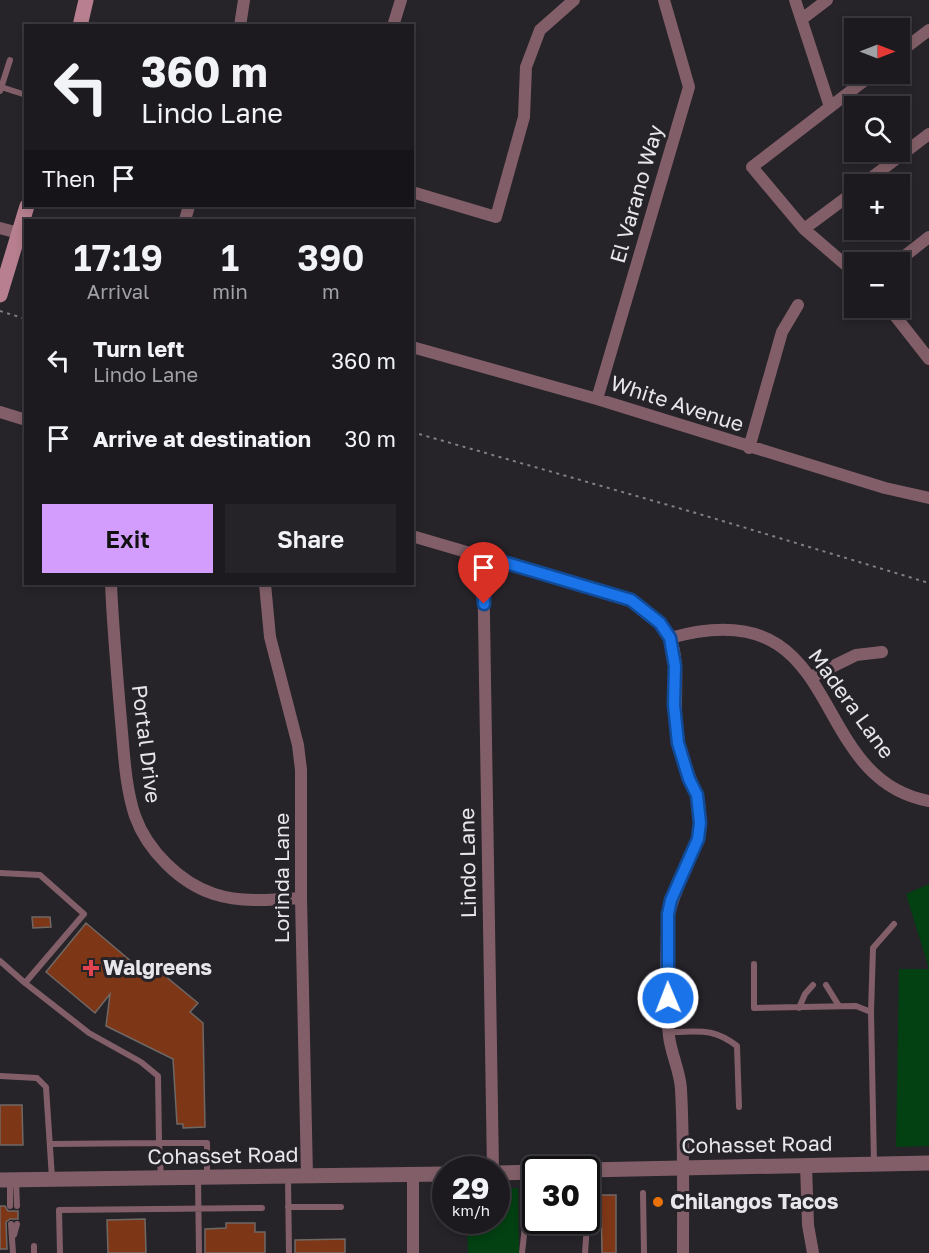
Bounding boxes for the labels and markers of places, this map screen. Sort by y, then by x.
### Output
pin [458,542,509,604]
place label: Walgreens [103,954,212,980]
marker: Walgreens [84,961,98,975]
place label: Chilangos Tacos [670,1188,839,1214]
marker: Chilangos Tacos [651,1195,665,1209]

